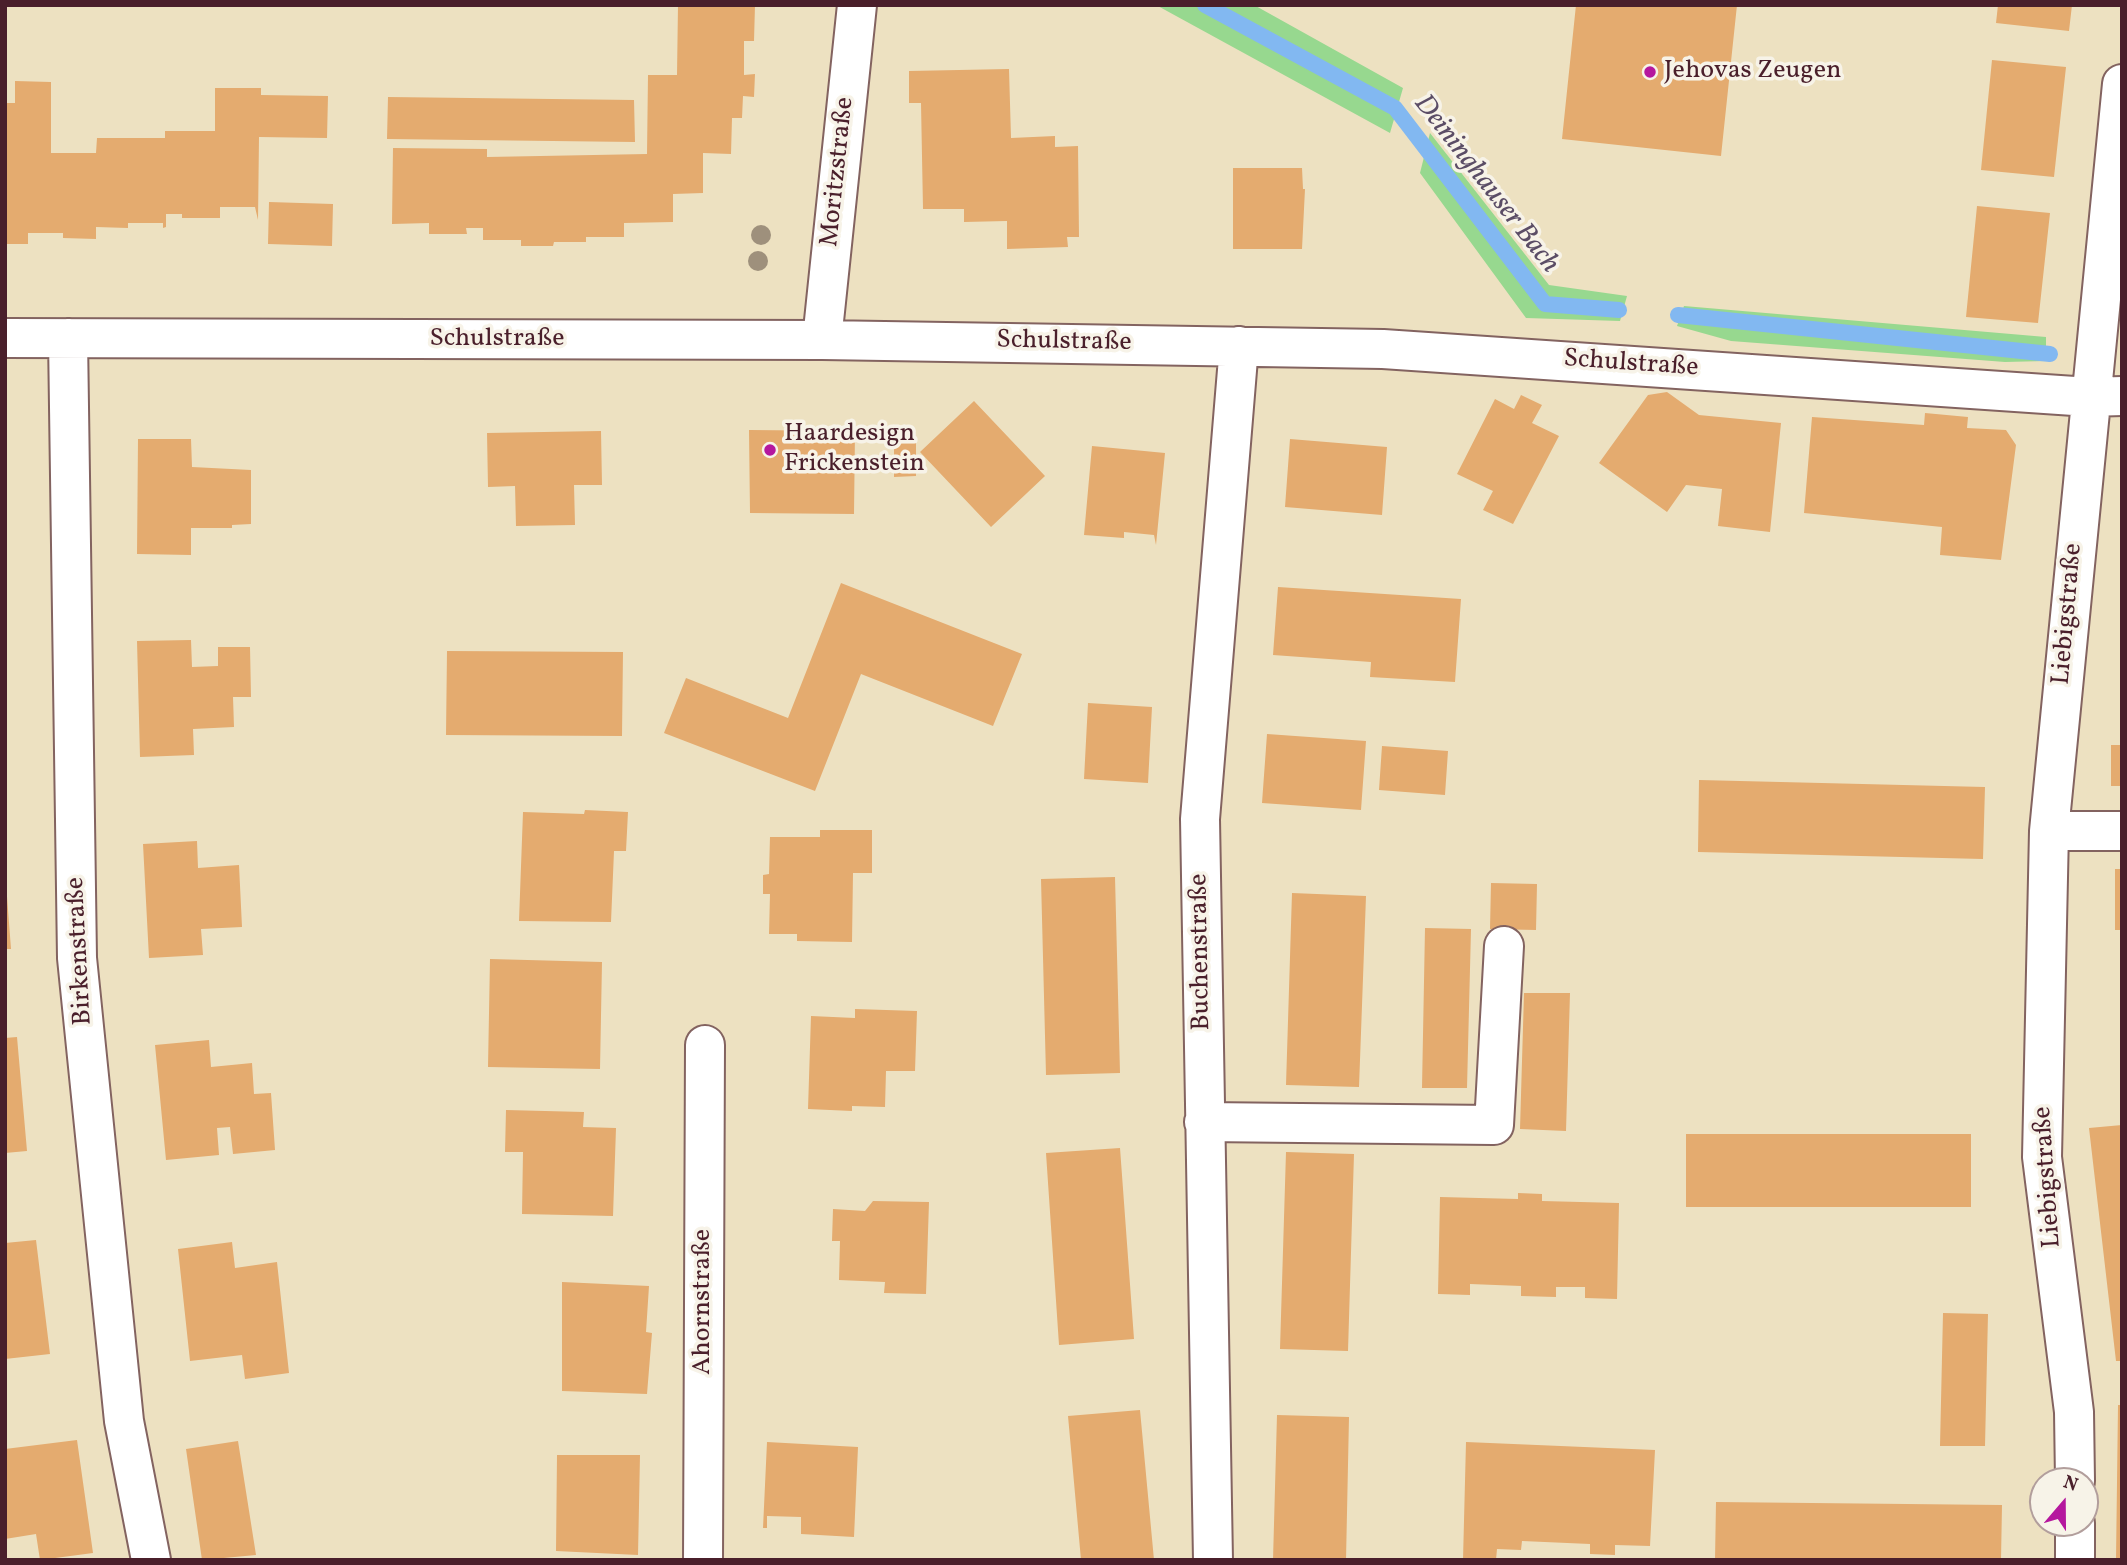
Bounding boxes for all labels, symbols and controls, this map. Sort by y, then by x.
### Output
place label: Jehovas Zeugen [1664,56,1841,88]
marker: Jehovas Zeugen [1642,64,1658,80]
water label: Deininghauser Bach [1405,89,1565,281]
street label: Moritzstraße [816,96,862,248]
street label: Schulstraße [429,324,565,356]
street label: Schulstraße [996,326,1132,360]
street label: Schulstraße [1562,345,1700,385]
place label: Haardesign Frickenstein [784,419,925,480]
marker: Haardesign Frickenstein [762,442,778,458]
street label: Liebigstraße [2047,542,2091,686]
street label: Buchenstraße [1185,873,1219,1031]
street label: Birkenstraße [62,876,100,1026]
street label: Liebigstraße [2028,1105,2070,1249]
street label: Ahornstraße [688,1229,720,1375]
north arrow [2029,1467,2099,1537]
text: N [2060,1470,2081,1499]

